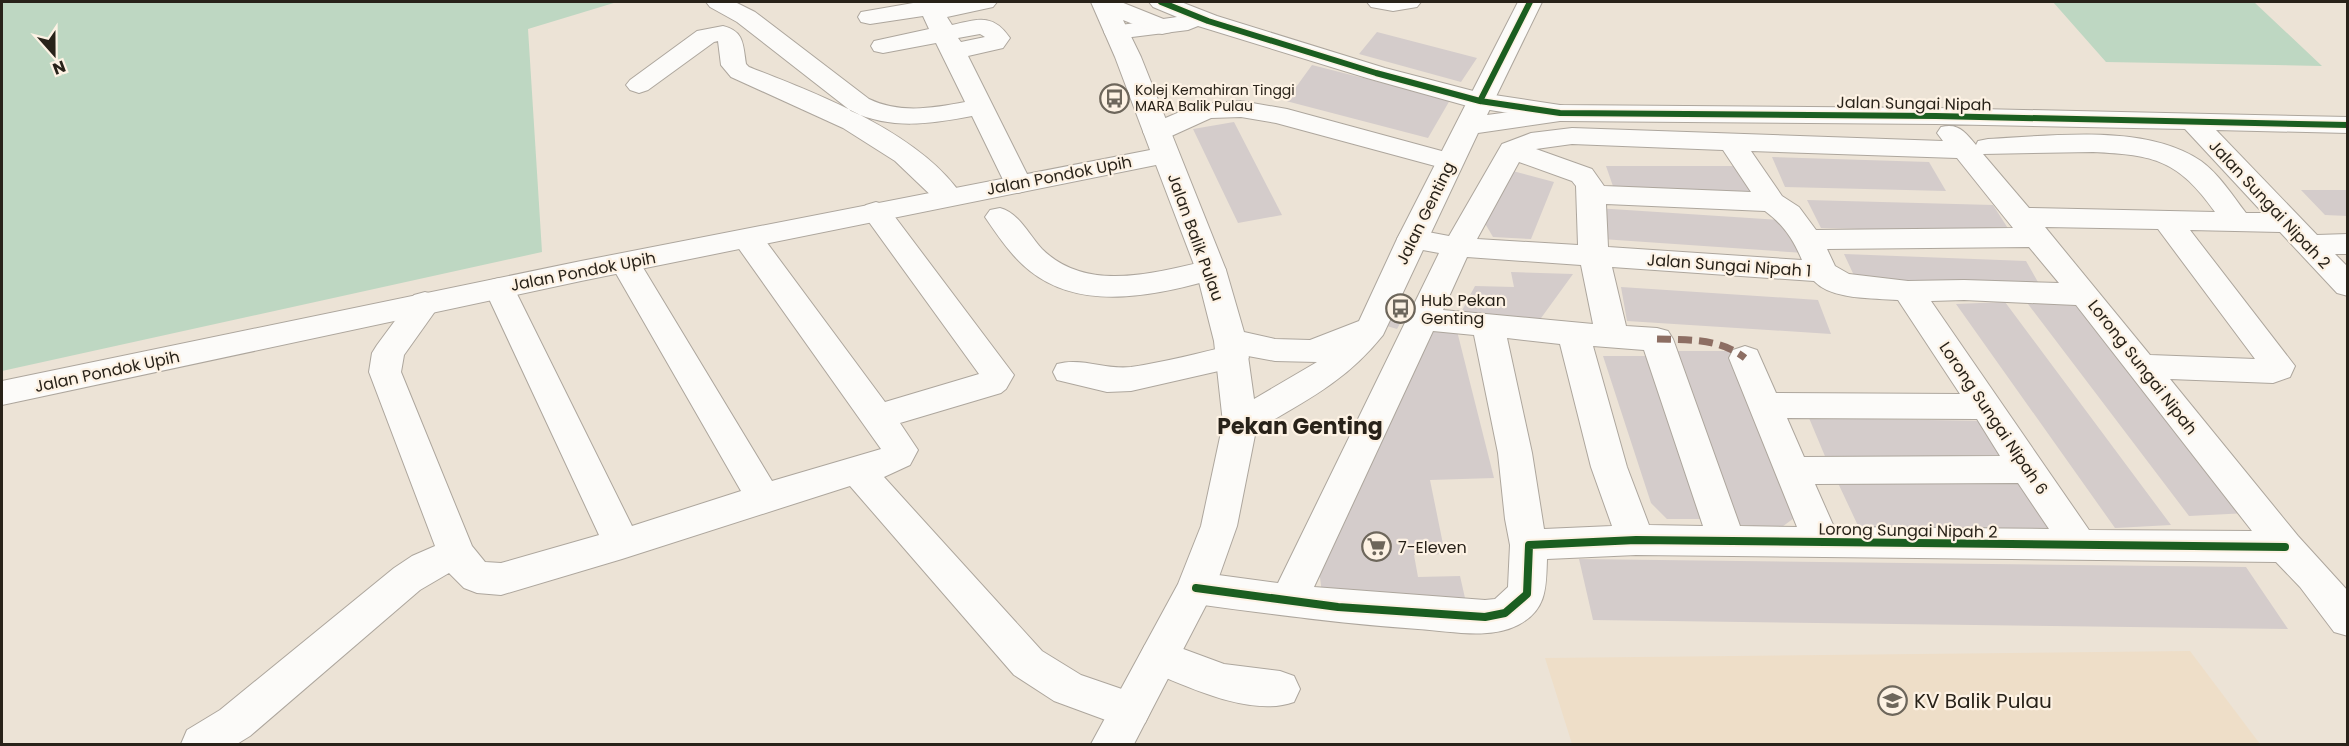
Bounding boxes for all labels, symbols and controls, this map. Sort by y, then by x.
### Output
north arrow [24,24,84,84]
text: N [49,55,69,80]
place label: Kolej Kemahiran Tinggi MARA Balik Pulau [1135,80,1295,116]
bus stop icon: Kolej Kemahiran Tinggi MARA Balik Pulau [1098,82,1130,114]
street label: Jalan Sungai Nipah [1836,91,1992,116]
street label: Jalan Sungai Nipah 2 [2204,135,2336,274]
street label: Jalan Pondok Upih [984,150,1134,201]
street label: Jalan Genting [1391,158,1460,269]
street label: Jalan Balik Pulau [1162,170,1229,304]
street label: Jalan Pondok Upih [508,246,658,297]
street label: Jalan Sungai Nipah 1 [1646,248,1812,283]
place label: Hub Pekan Genting [1421,289,1506,330]
bus stop icon: Hub Pekan Genting [1384,293,1416,325]
street label: Lorong Sungai Nipah [2083,295,2203,440]
street label: Lorong Sungai Nipah 6 [1934,337,2053,499]
street label: Jalan Pondok Upih [32,345,182,398]
district label: Pekan Genting [1217,411,1383,442]
street label: Lorong Sungai Nipah 2 [1818,517,1998,544]
supermarket icon: 7-Eleven [1361,531,1393,563]
place label: 7-Eleven [1398,536,1467,559]
school or university icon: KV Balik Pulau [1877,685,1909,717]
place label: KV Balik Pulau [1914,687,2052,715]

